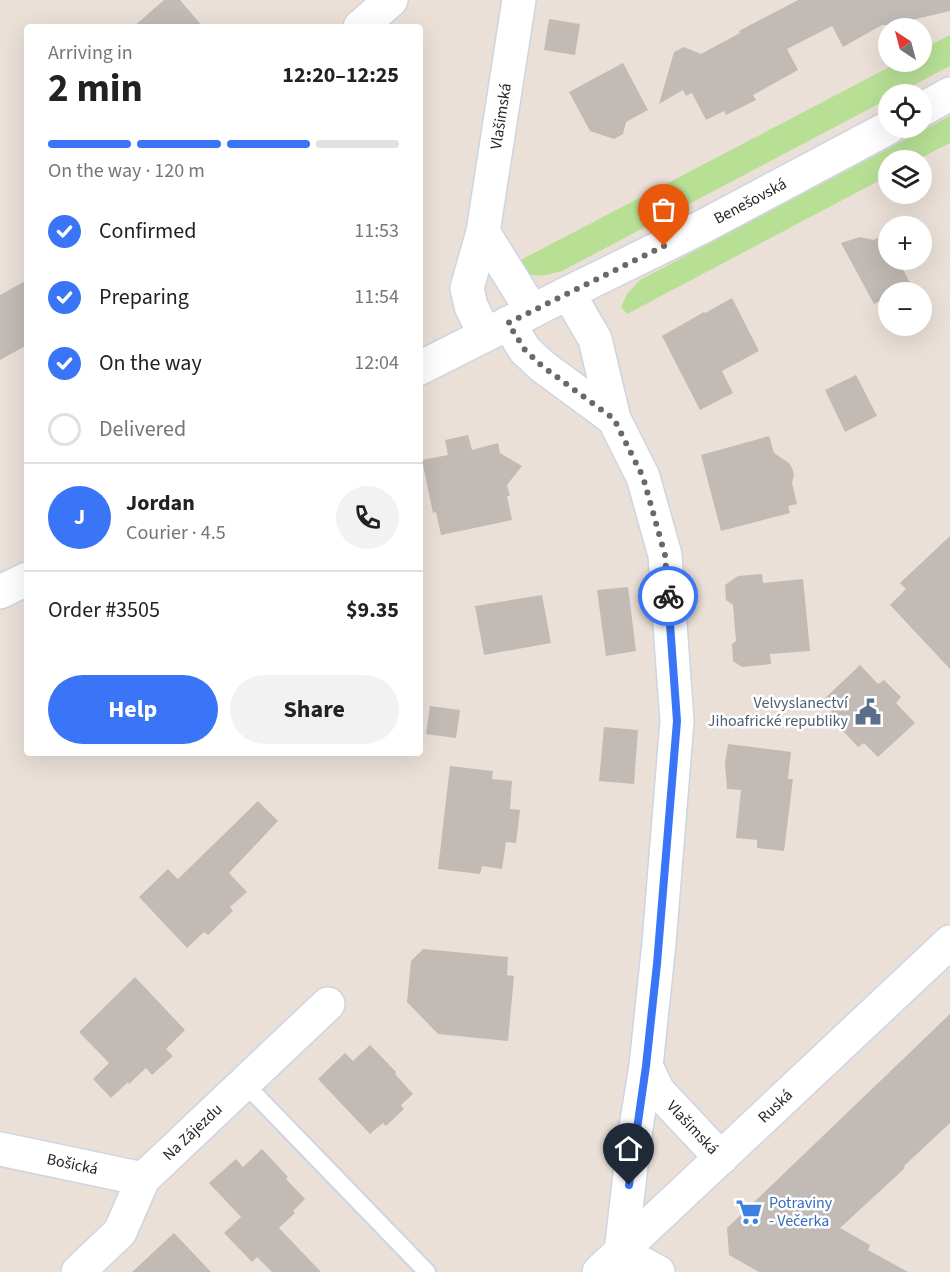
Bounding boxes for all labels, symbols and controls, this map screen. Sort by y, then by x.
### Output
north arrow [878,18,932,72]
map controls [878,18,932,336]
text: Arriving in [48,39,133,67]
text: 12:20–12:25 [282,59,399,91]
text: 2 min [48,61,143,117]
street label: Vlašimská [485,82,517,151]
button: locate [878,84,932,138]
button: layers [878,150,932,204]
text: On the way · 120 m [48,157,205,185]
street label: Benešovská [710,173,791,230]
pin [638,184,689,246]
icon: bag [647,193,680,226]
icon: check [48,215,81,248]
text: Confirmed [99,215,196,247]
button: + [878,216,932,270]
text: 11:53 [354,217,399,245]
icon: check [48,281,81,314]
text: Preparing [99,281,189,313]
button: − [878,282,932,336]
text: 11:54 [354,283,399,311]
icon: check [48,347,81,380]
text: On the way [99,347,202,379]
text: 12:04 [354,349,399,377]
text: Delivered [99,413,186,445]
button: phone [336,486,399,549]
text: Jordan [126,487,195,519]
text: J [74,501,85,533]
text: Courier · 4.5 [126,519,226,547]
courier [638,566,698,626]
icon: bike [652,580,685,613]
text: Order #3505 [48,594,160,626]
text: $9.35 [346,594,399,626]
button: Help [48,675,218,744]
button: Share [230,675,399,744]
place label: Velvyslanectví Jihoafrické republiky [708,692,849,732]
public building icon: Velvyslanectví Jihoafrické republiky [853,697,883,727]
street label: Ruská [753,1084,798,1128]
street label: Vlašimská [662,1096,723,1160]
street label: Na Zájezdu [158,1099,227,1166]
pin [603,1123,654,1185]
icon: home [612,1132,645,1165]
street label: Bošická [45,1148,100,1180]
place label: Potraviny - Večerka [769,1192,833,1232]
supermarket icon: Potraviny - Večerka [734,1197,764,1227]

